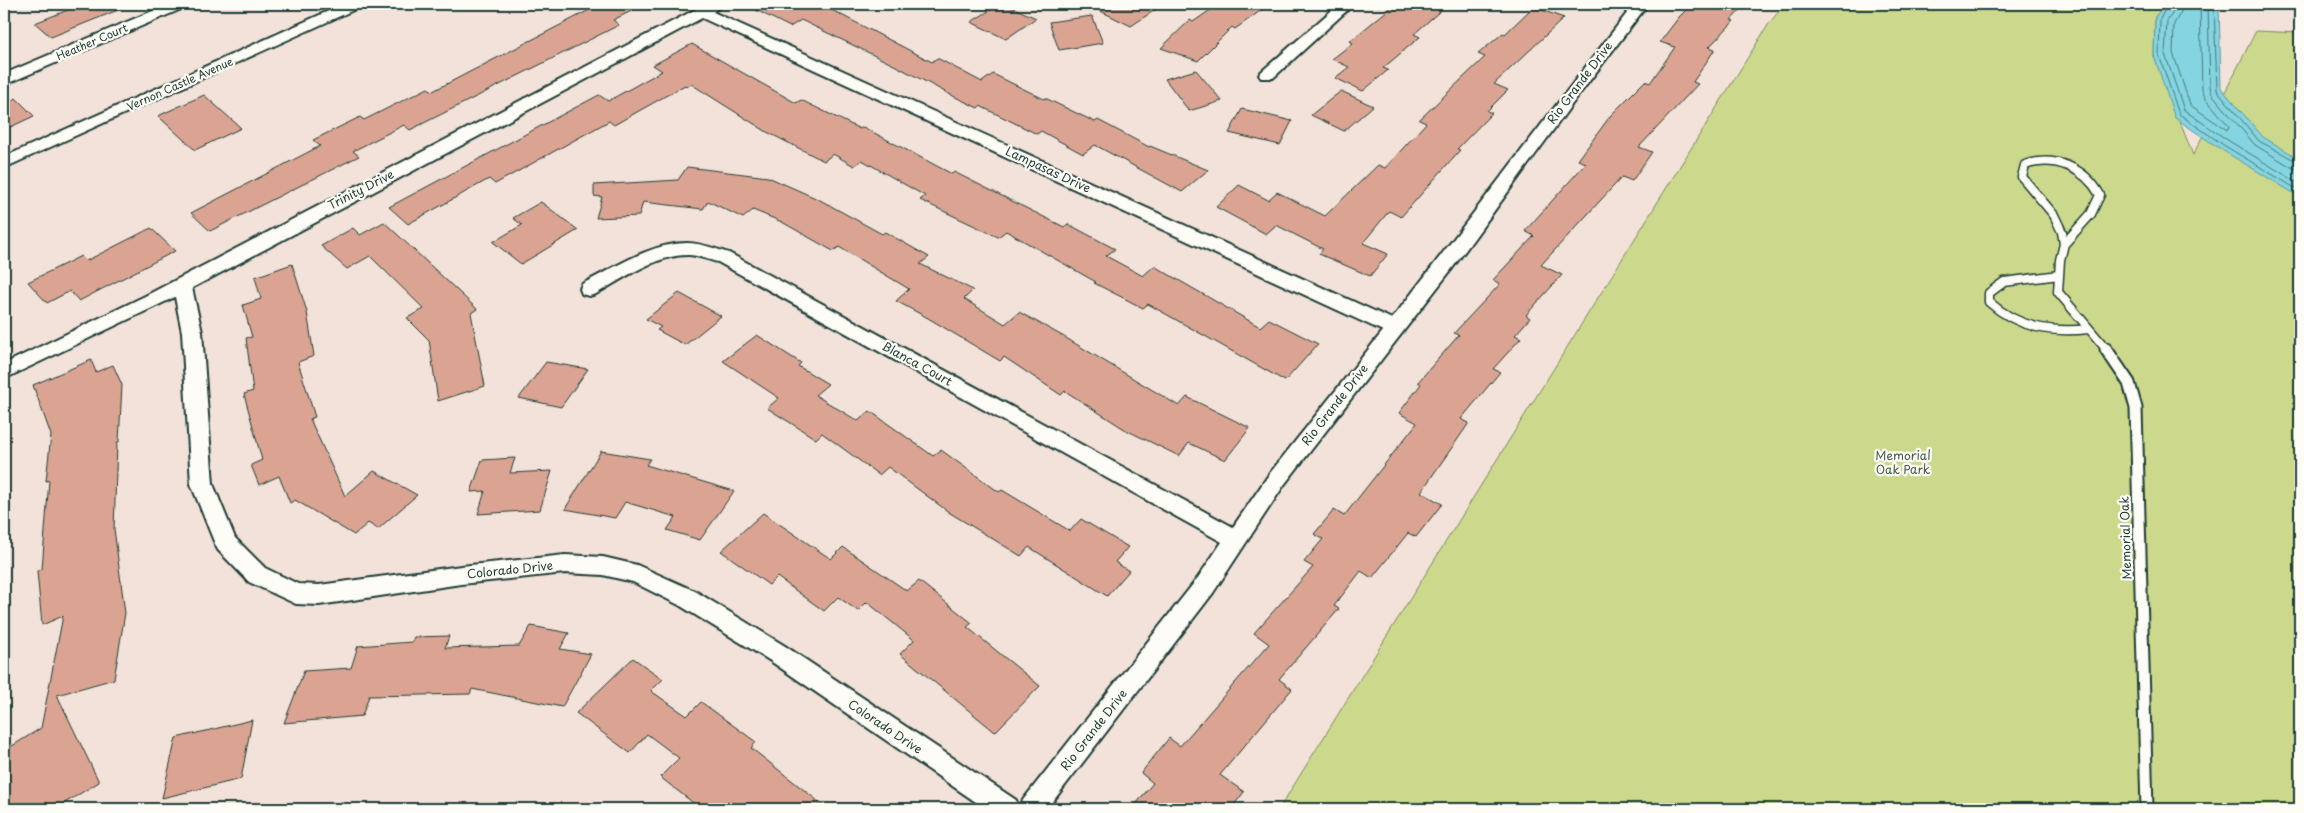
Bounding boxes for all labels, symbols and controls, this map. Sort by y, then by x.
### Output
street label: Heather Court [53,19,131,64]
street label: Rio Grande Drive [1542,37,1616,127]
street label: Vernon Castle Avenue [124,52,236,115]
street label: Lampasas Drive [1003,141,1094,197]
street label: Trinity Drive [324,165,397,214]
street label: Blanca Court [879,336,956,390]
street label: Rio Grande Drive [1297,360,1372,449]
park label: Memorial Oak Park [1875,446,1931,478]
street label: Memorial Oak [2115,496,2135,580]
street label: Colorado Drive [466,556,554,582]
street label: Rio Grande Drive [1056,685,1131,774]
street label: Colorado Drive [845,695,926,758]

